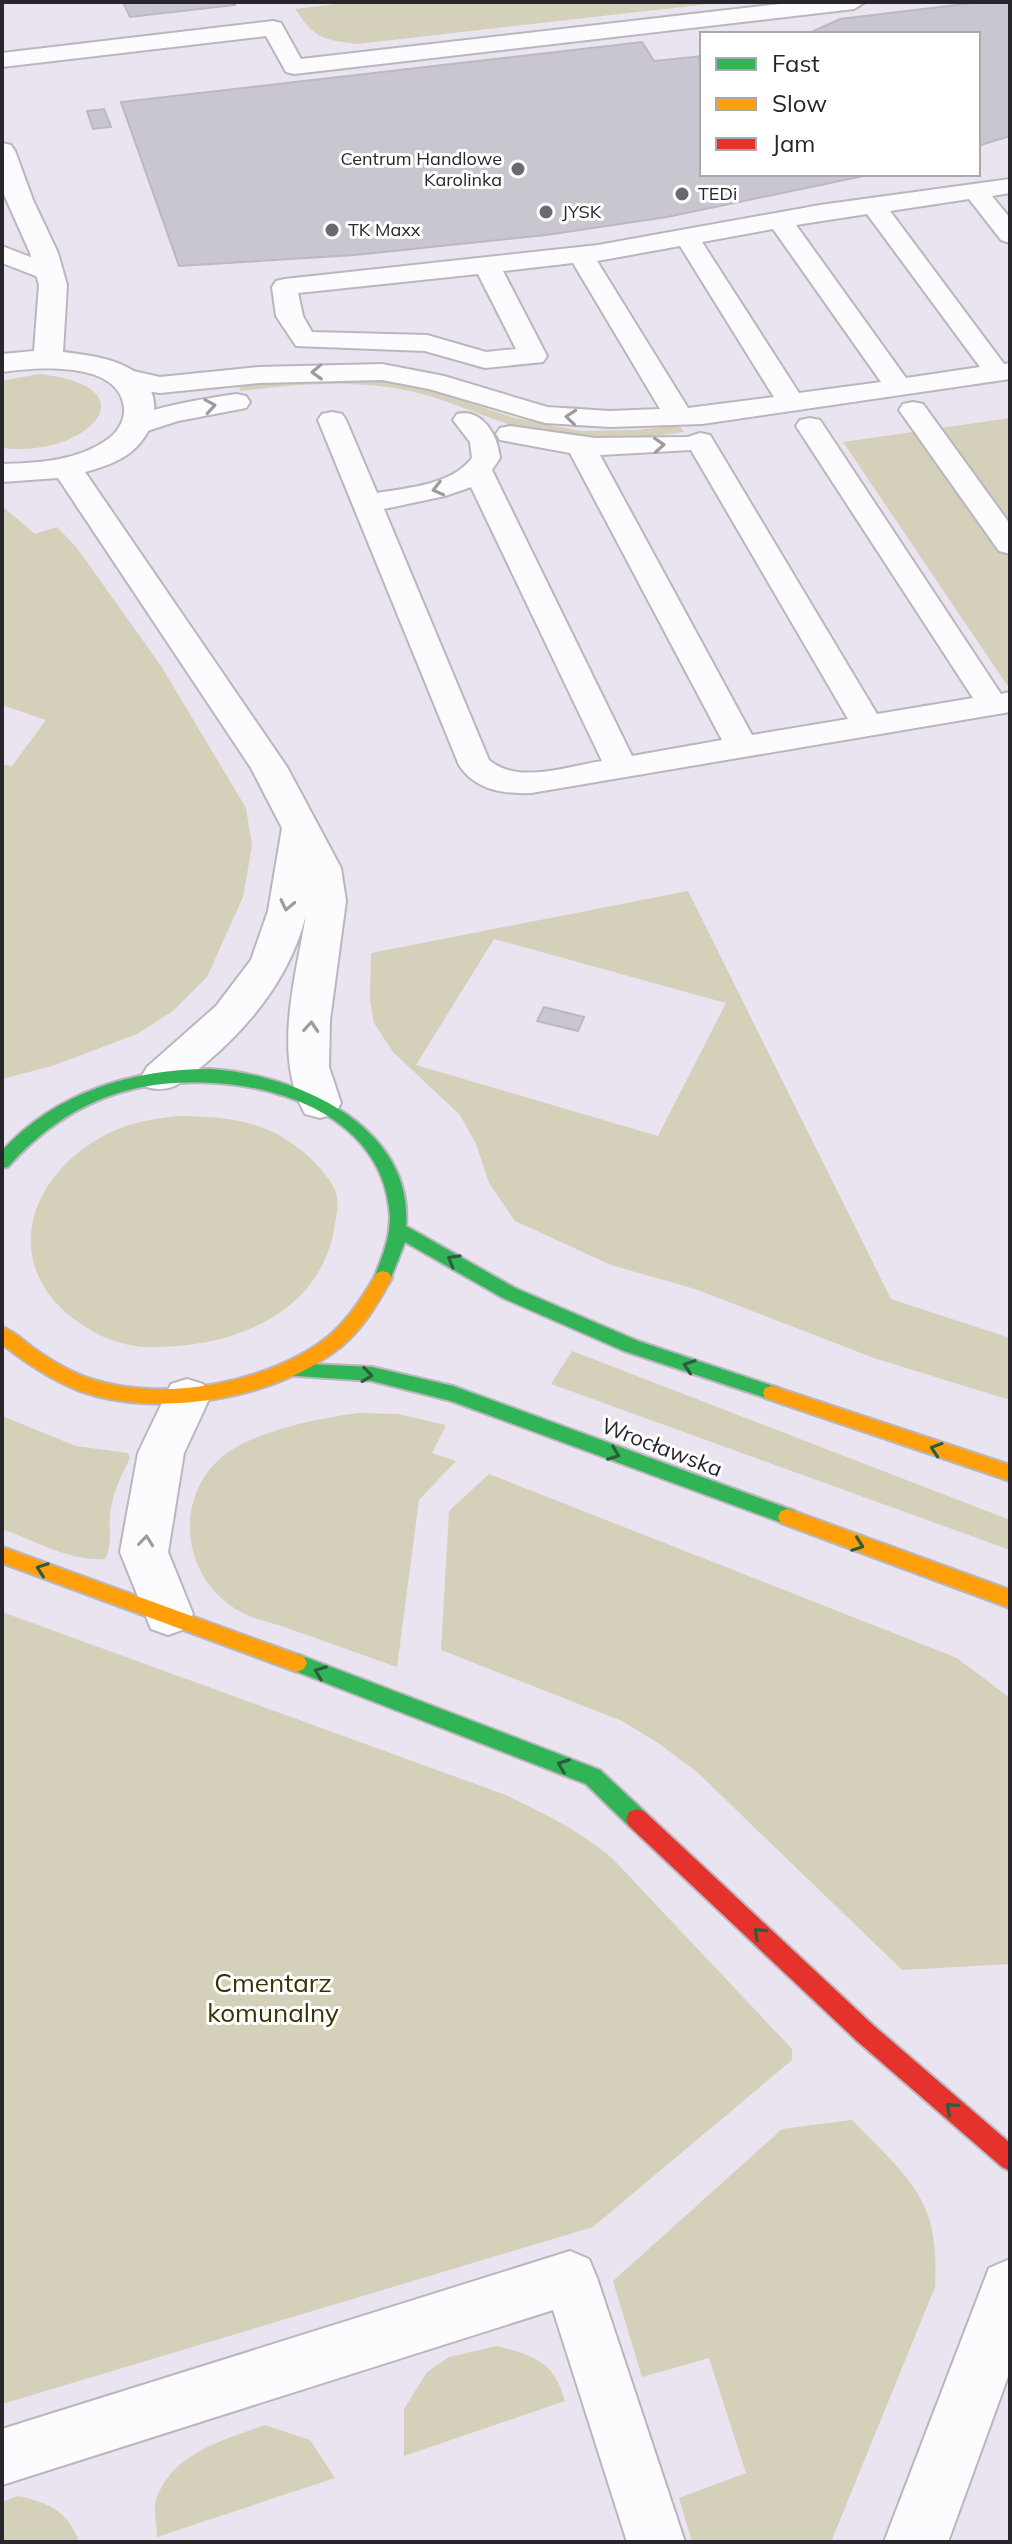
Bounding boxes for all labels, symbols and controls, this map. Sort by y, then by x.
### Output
legend [700,32,980,176]
text: Fast [772,48,820,78]
text: Slow [772,88,827,118]
text: Jam [772,128,815,158]
place label: Centrum Handlowe Karolinka [341,147,502,191]
marker: Centrum Handlowe Karolinka [509,160,527,178]
place label: TEDi [698,182,737,205]
marker: TEDi [673,185,691,203]
place label: JYSK [562,200,602,223]
marker: JYSK [537,203,555,221]
place label: TK Maxx [348,218,421,241]
marker: TK Maxx [323,221,341,239]
one-way arrow [310,364,323,381]
one-way arrow [203,398,217,415]
one-way arrow [565,409,578,426]
one-way arrow [653,437,666,454]
one-way arrow [431,480,445,497]
one-way arrow [279,897,296,911]
one-way arrow [302,1020,319,1033]
one-way arrow [447,1254,462,1270]
one-way arrow [683,1359,697,1375]
one-way arrow [360,1366,374,1383]
street label: Wrocławska [598,1411,726,1483]
one-way arrow [930,1442,944,1458]
one-way arrow [606,1444,620,1461]
one-way arrow [138,1534,155,1547]
one-way arrow [850,1535,864,1551]
one-way arrow [36,1562,50,1579]
one-way arrow [314,1665,328,1682]
one-way arrow [557,1758,571,1775]
one-way arrow [754,1927,768,1942]
park label: Cmentarz komunalny [207,1966,339,2029]
one-way arrow [946,2103,960,2117]

